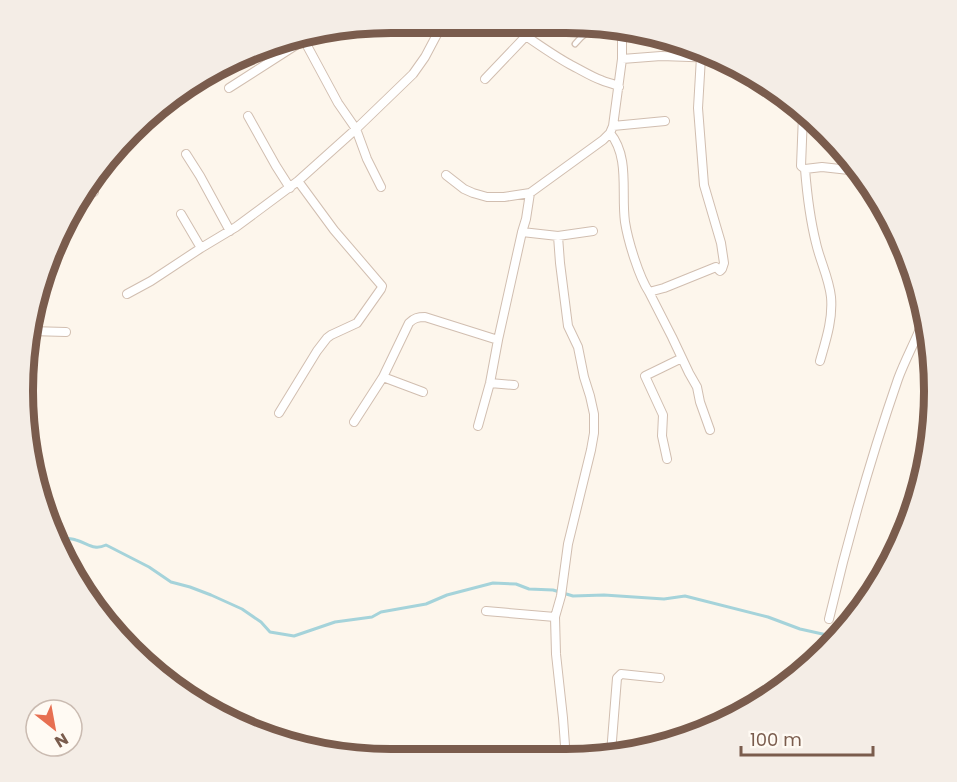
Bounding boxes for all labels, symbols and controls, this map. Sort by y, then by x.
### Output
north arrow [24,698,84,758]
scale bar [741,719,873,757]
text: N [50,727,73,753]
text: 100 m [750,727,802,752]

